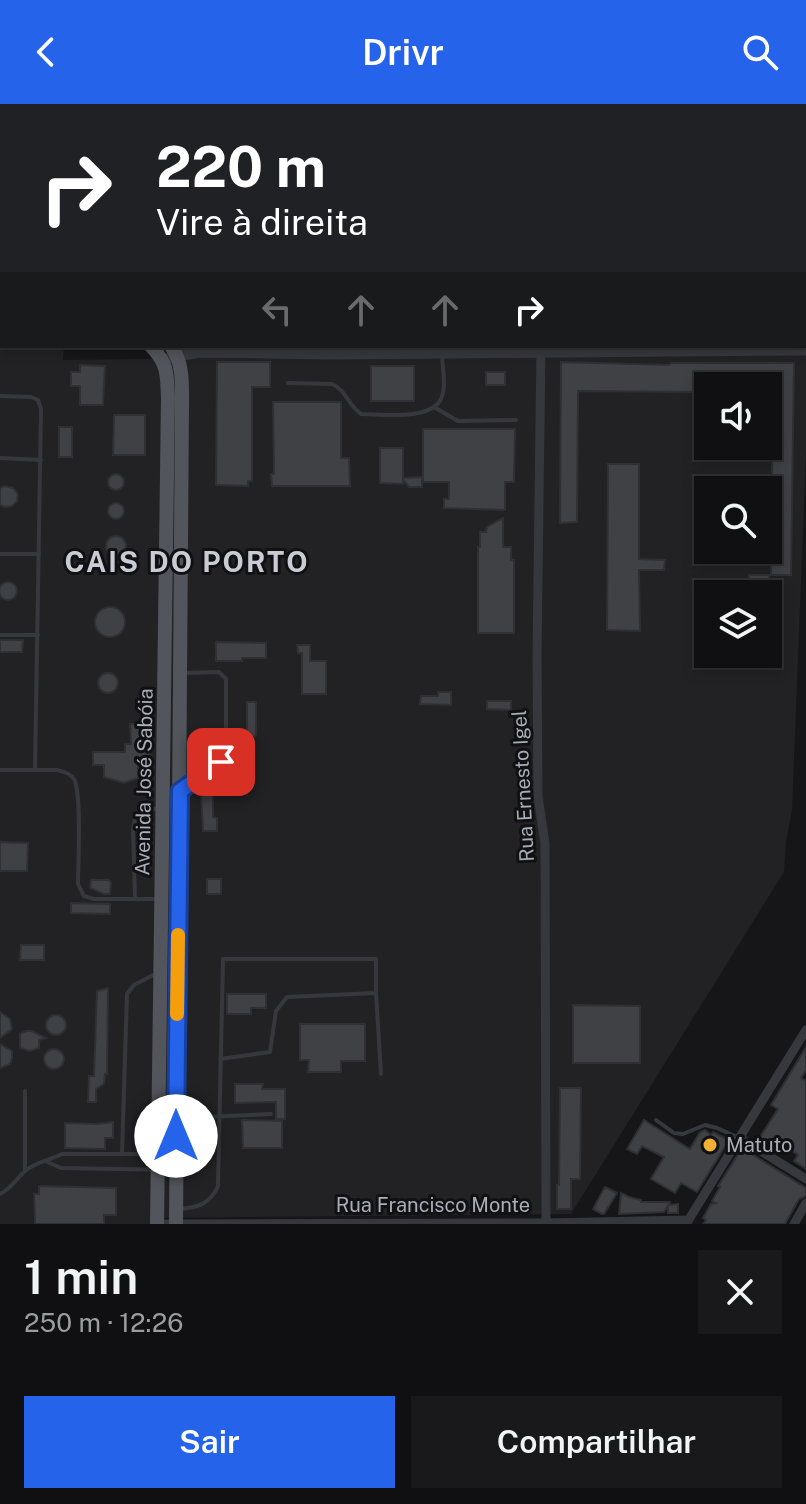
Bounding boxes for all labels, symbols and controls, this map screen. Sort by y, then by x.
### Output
icon: back [24,30,68,74]
icon: search [738,30,782,74]
text: Drivr [362,31,444,73]
text: 220 m [156,134,326,200]
icon: right [24,136,128,240]
text: Vire à direita [156,201,368,243]
icon: left [255,288,299,332]
icon: ahead [339,288,383,332]
icon: ahead [423,288,467,332]
icon: right [507,288,551,332]
map controls [694,372,782,668]
button: sound [694,372,782,460]
button: search [694,476,782,564]
district label: CAIS DO PORTO [64,545,310,578]
button: layers [694,580,782,668]
street label: Avenida José Sabóia [130,688,158,876]
street label: Rua Ernesto Igel [507,709,539,863]
pin [187,728,255,796]
icon: arrive [199,740,243,784]
position arrow [134,1094,218,1178]
place label: Matuto [726,1133,792,1157]
marker: Matuto [701,1136,719,1154]
street label: Rua Francisco Monte [336,1193,530,1217]
text: 1 min [24,1248,138,1305]
button: close [698,1250,782,1334]
text: 250 m · 12:26 [24,1307,183,1338]
button: Sair [24,1396,395,1488]
button: Compartilhar [411,1396,782,1488]

